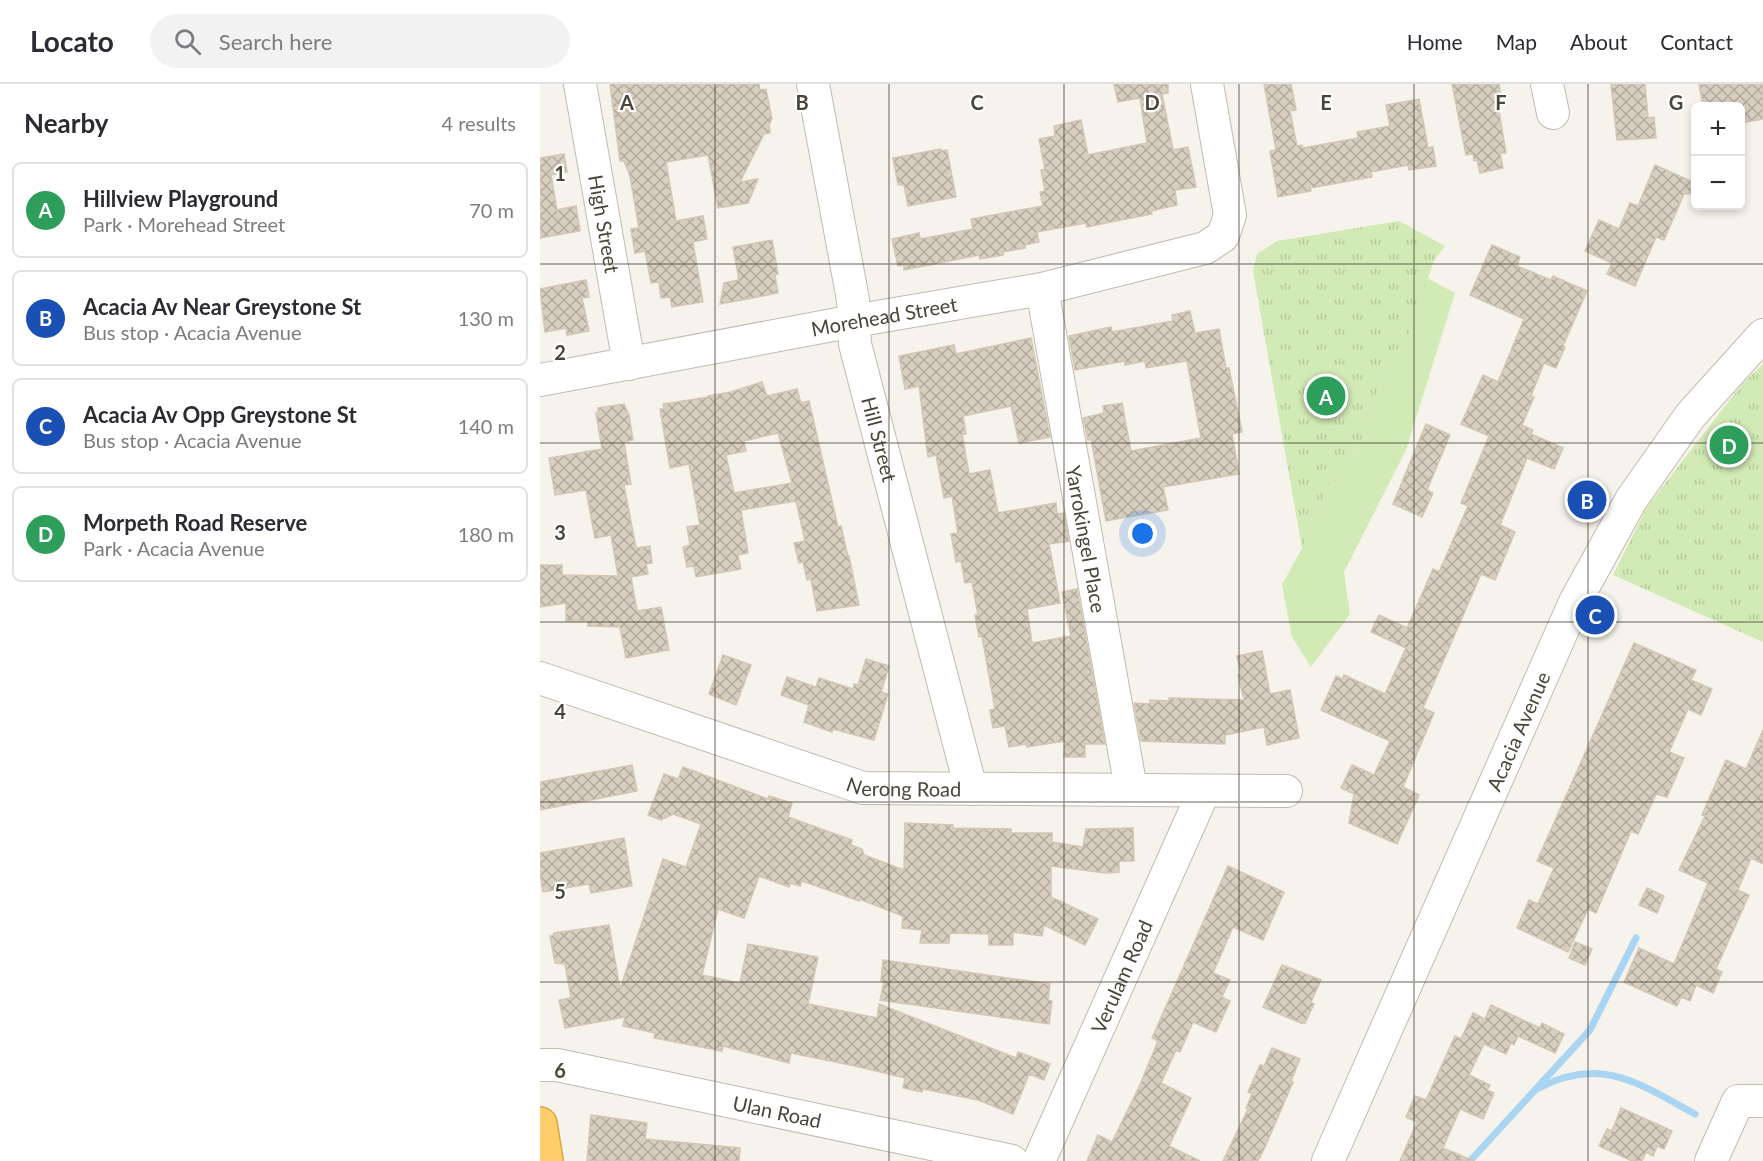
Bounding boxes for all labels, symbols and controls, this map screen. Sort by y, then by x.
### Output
search box [150,14,570,68]
text: Locato [30,24,114,58]
icon: search [171,25,204,58]
text: Search here [219,28,332,55]
text: Home [1407,29,1463,54]
text: Map [1496,29,1537,54]
text: About [1570,29,1627,54]
text: Contact [1660,29,1733,54]
text: A [619,90,634,114]
text: B [795,90,809,114]
text: C [970,90,984,114]
text: D [1144,90,1160,114]
text: E [1320,90,1332,114]
text: F [1495,90,1507,114]
text: G [1669,90,1683,114]
map controls [1691,102,1745,210]
button: + [1691,102,1745,156]
text: Nearby [24,107,109,139]
text: 4 results [441,111,516,135]
button: − [1691,156,1745,210]
text: 1 [554,161,566,185]
street label: High Street [584,173,625,275]
text: Hillview Playground [83,185,278,212]
text: A [39,198,52,222]
text: 70 m [469,198,514,222]
text: Park · Morehead Street [83,212,285,236]
street label: Morehead Street [809,292,959,341]
text: Acacia Av Near Greystone St [83,293,361,320]
text: B [39,306,52,330]
text: 130 m [458,306,514,330]
text: Bus stop · Acacia Avenue [83,320,301,344]
text: 2 [554,340,566,364]
pin: A [1306,374,1346,418]
street label: Hill Street [857,394,902,484]
text: Acacia Av Opp Greystone St [83,401,357,428]
text: C [39,414,52,438]
text: 140 m [458,414,514,438]
pin: D [1710,422,1748,468]
text: Bus stop · Acacia Avenue [83,428,301,452]
street label: Yarrokingel Place [1062,464,1111,615]
pin: B [1568,478,1606,522]
text: Morpeth Road Reserve [83,509,307,536]
your location [1128,519,1157,548]
text: 3 [554,520,566,544]
text: D [38,522,53,546]
text: 180 m [458,522,514,546]
text: Park · Acacia Avenue [83,536,265,560]
pin: C [1576,592,1614,638]
street label: Acacia Avenue [1481,668,1555,794]
text: 4 [554,699,566,723]
street label: Nerong Road [843,771,961,801]
text: 5 [554,879,566,903]
street label: Verulam Road [1086,916,1157,1037]
text: 6 [554,1058,566,1082]
street label: Ulan Road [731,1090,824,1132]

